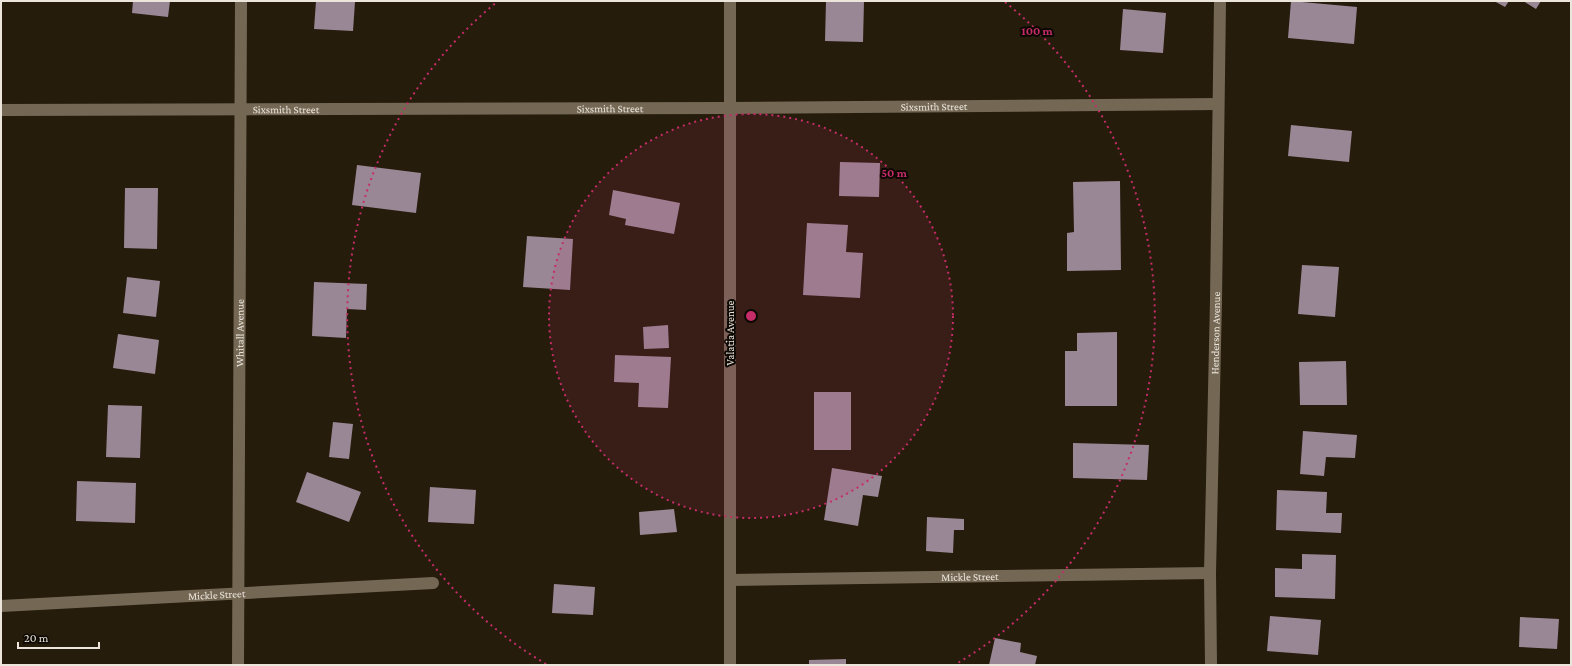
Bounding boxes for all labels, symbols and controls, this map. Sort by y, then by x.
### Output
text: 100 m [1021,24,1054,38]
street label: Sixsmith Street [901,100,968,113]
street label: Sixsmith Street [577,102,644,114]
street label: Sixsmith Street [253,103,320,115]
text: 50 m [881,166,908,180]
street label: Henderson Avenue [1208,291,1222,375]
street label: Whitall Avenue [233,299,246,367]
street label: Valatia Avenue [724,300,736,365]
centre of rings [744,309,758,323]
street label: Mickle Street [941,570,999,583]
street label: Mickle Street [188,587,246,602]
scale bar [18,624,99,650]
text: 20 m [24,631,49,645]

